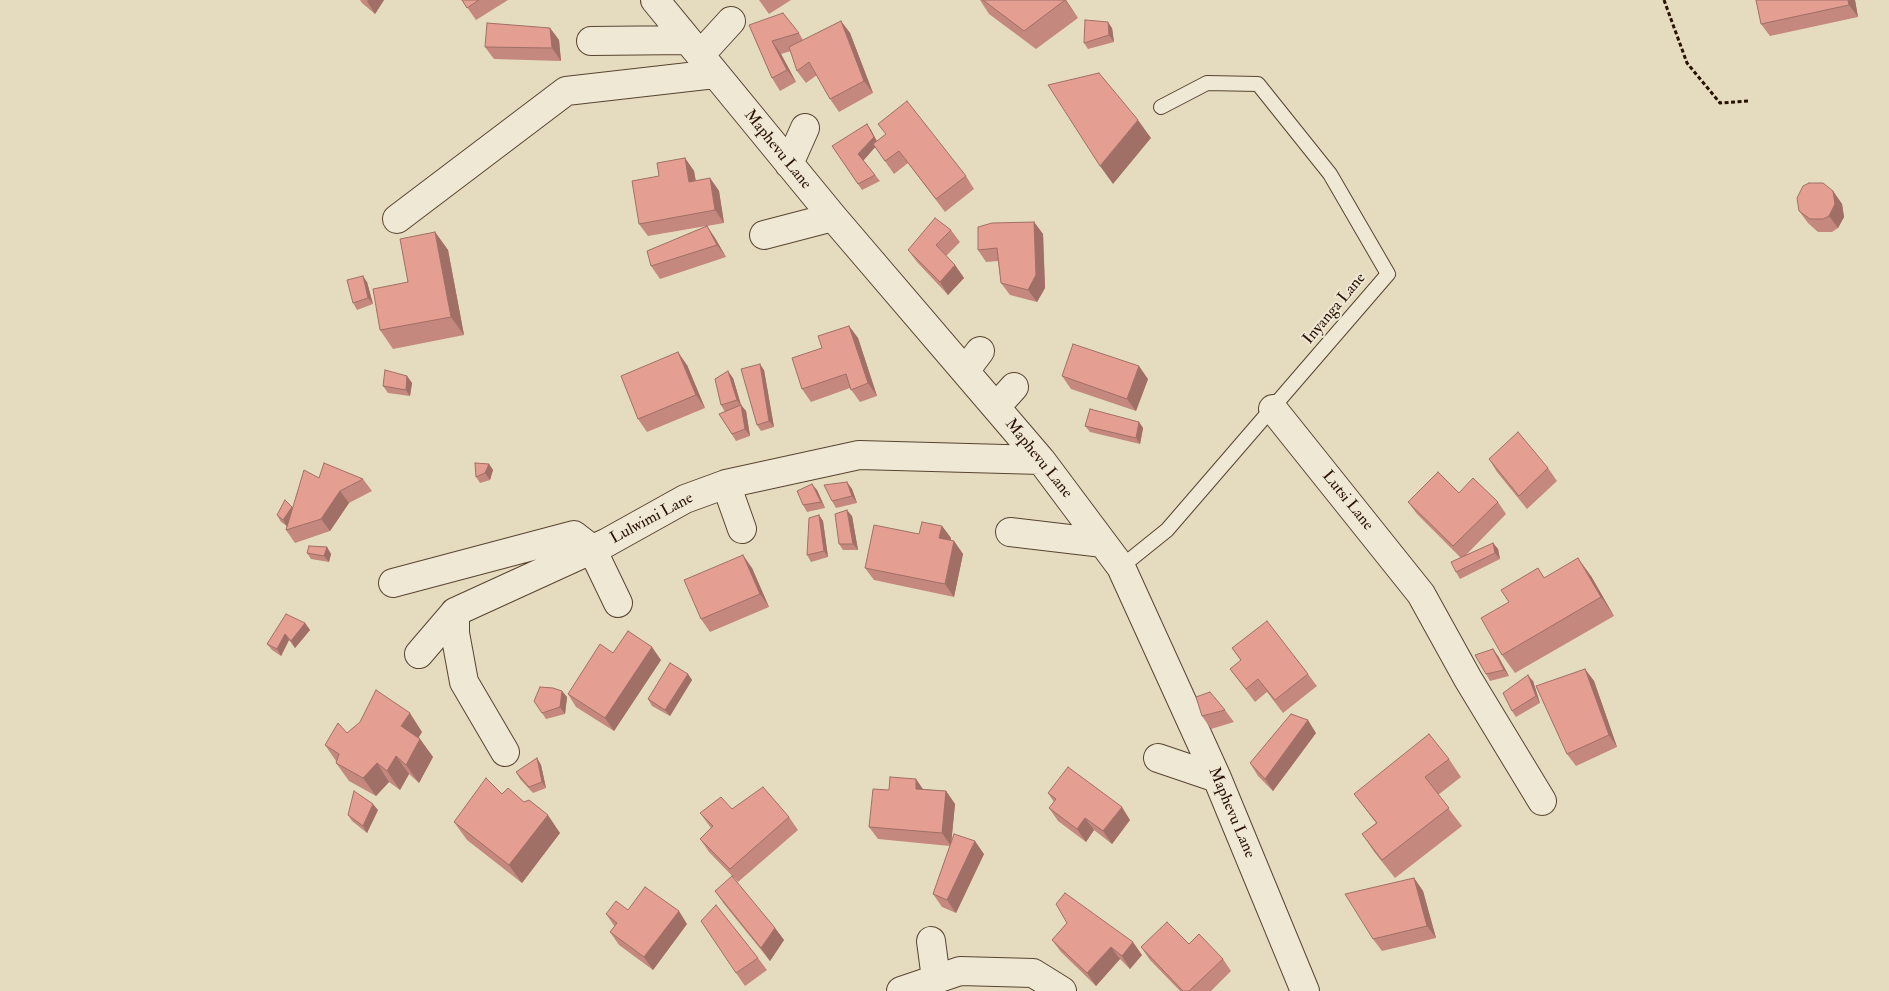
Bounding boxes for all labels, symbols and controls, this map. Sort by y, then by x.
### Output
street label: Maphevu Lane [739,106,815,194]
street label: Inyanga Lane [1300,269,1370,349]
street label: Maphevu Lane [1000,415,1076,503]
street label: Lutsi Lane [1317,467,1377,535]
street label: Lulwimi Lane [607,489,697,549]
street label: Maphevu Lane [1203,765,1259,861]

